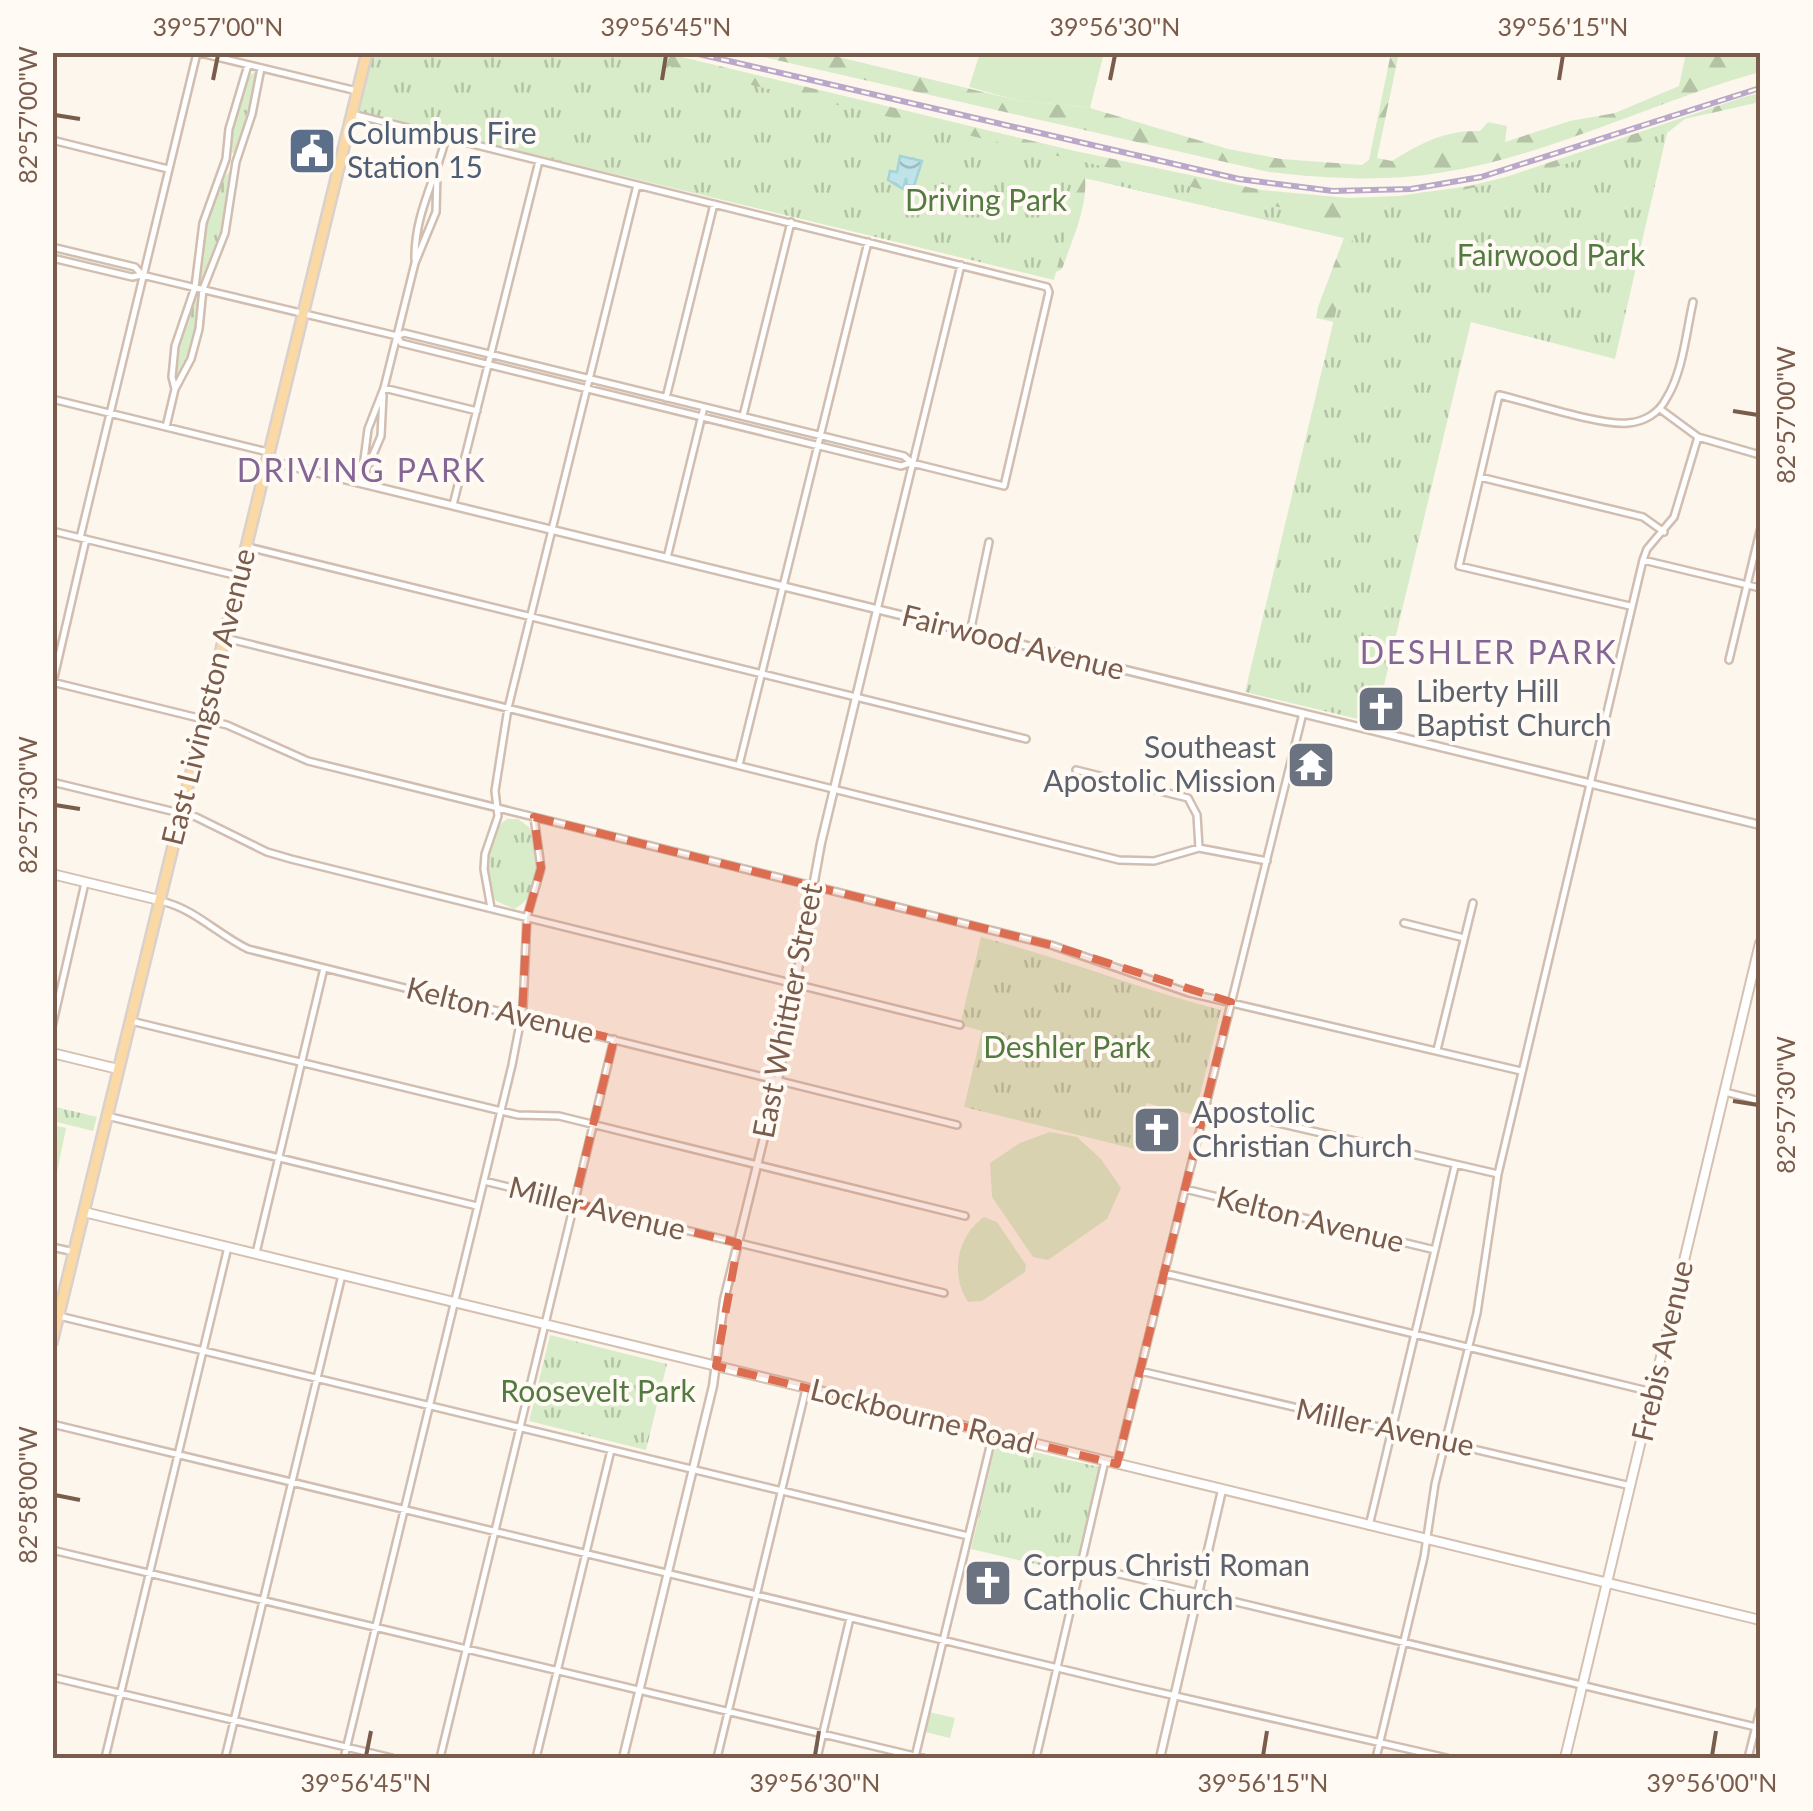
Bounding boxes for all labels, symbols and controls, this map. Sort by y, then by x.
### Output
text: 39°57'00"N [153,11,283,41]
text: 39°56'45"N [601,11,731,41]
text: 39°56'30"N [1050,11,1180,41]
text: 39°56'15"N [1498,11,1628,41]
text: 82°57'00"W [12,46,42,184]
place label: Columbus Fire Station 15 [347,114,537,184]
public building icon: Columbus Fire Station 15 [286,125,338,177]
park label: Driving Park [905,181,1068,217]
park label: Fairwood Park [1457,236,1646,272]
text: 82°57'00"W [1770,346,1800,484]
district label: DRIVING PARK [237,450,487,489]
street label: East Livingston Avenue [153,544,261,849]
street label: Fairwood Avenue [898,596,1128,686]
district label: DESHLER PARK [1360,632,1618,671]
place label: Liberty Hill Baptist Church [1416,672,1611,742]
church icon: Liberty Hill Baptist Church [1355,683,1407,735]
place label: Southeast Apostolic Mission [1043,728,1276,798]
text: 82°57'30"W [12,736,42,874]
temple icon: Southeast Apostolic Mission [1285,739,1337,791]
street label: East Whittier Street [744,880,828,1141]
street label: Kelton Avenue [403,968,598,1050]
park label: Deshler Park [983,1028,1152,1064]
text: 82°57'30"W [1770,1036,1800,1174]
place label: Apostolic Christian Church [1192,1093,1413,1163]
church icon: Apostolic Christian Church [1131,1104,1183,1156]
street label: Miller Avenue [505,1168,690,1246]
street label: Kelton Avenue [1213,1177,1408,1259]
street label: Frebis Avenue [1623,1256,1699,1445]
street label: Lockbourne Road [807,1370,1038,1460]
park label: Roosevelt Park [500,1372,696,1408]
street label: Miller Avenue [1293,1390,1478,1462]
text: 82°58'00"W [12,1426,42,1564]
place label: Corpus Christi Roman Catholic Church [1023,1546,1310,1616]
church icon: Corpus Christi Roman Catholic Church [962,1557,1014,1609]
text: 39°56'45"N [301,1767,431,1797]
text: 39°56'30"N [750,1767,880,1797]
text: 39°56'15"N [1198,1767,1328,1797]
text: 39°56'00"N [1647,1767,1777,1797]

